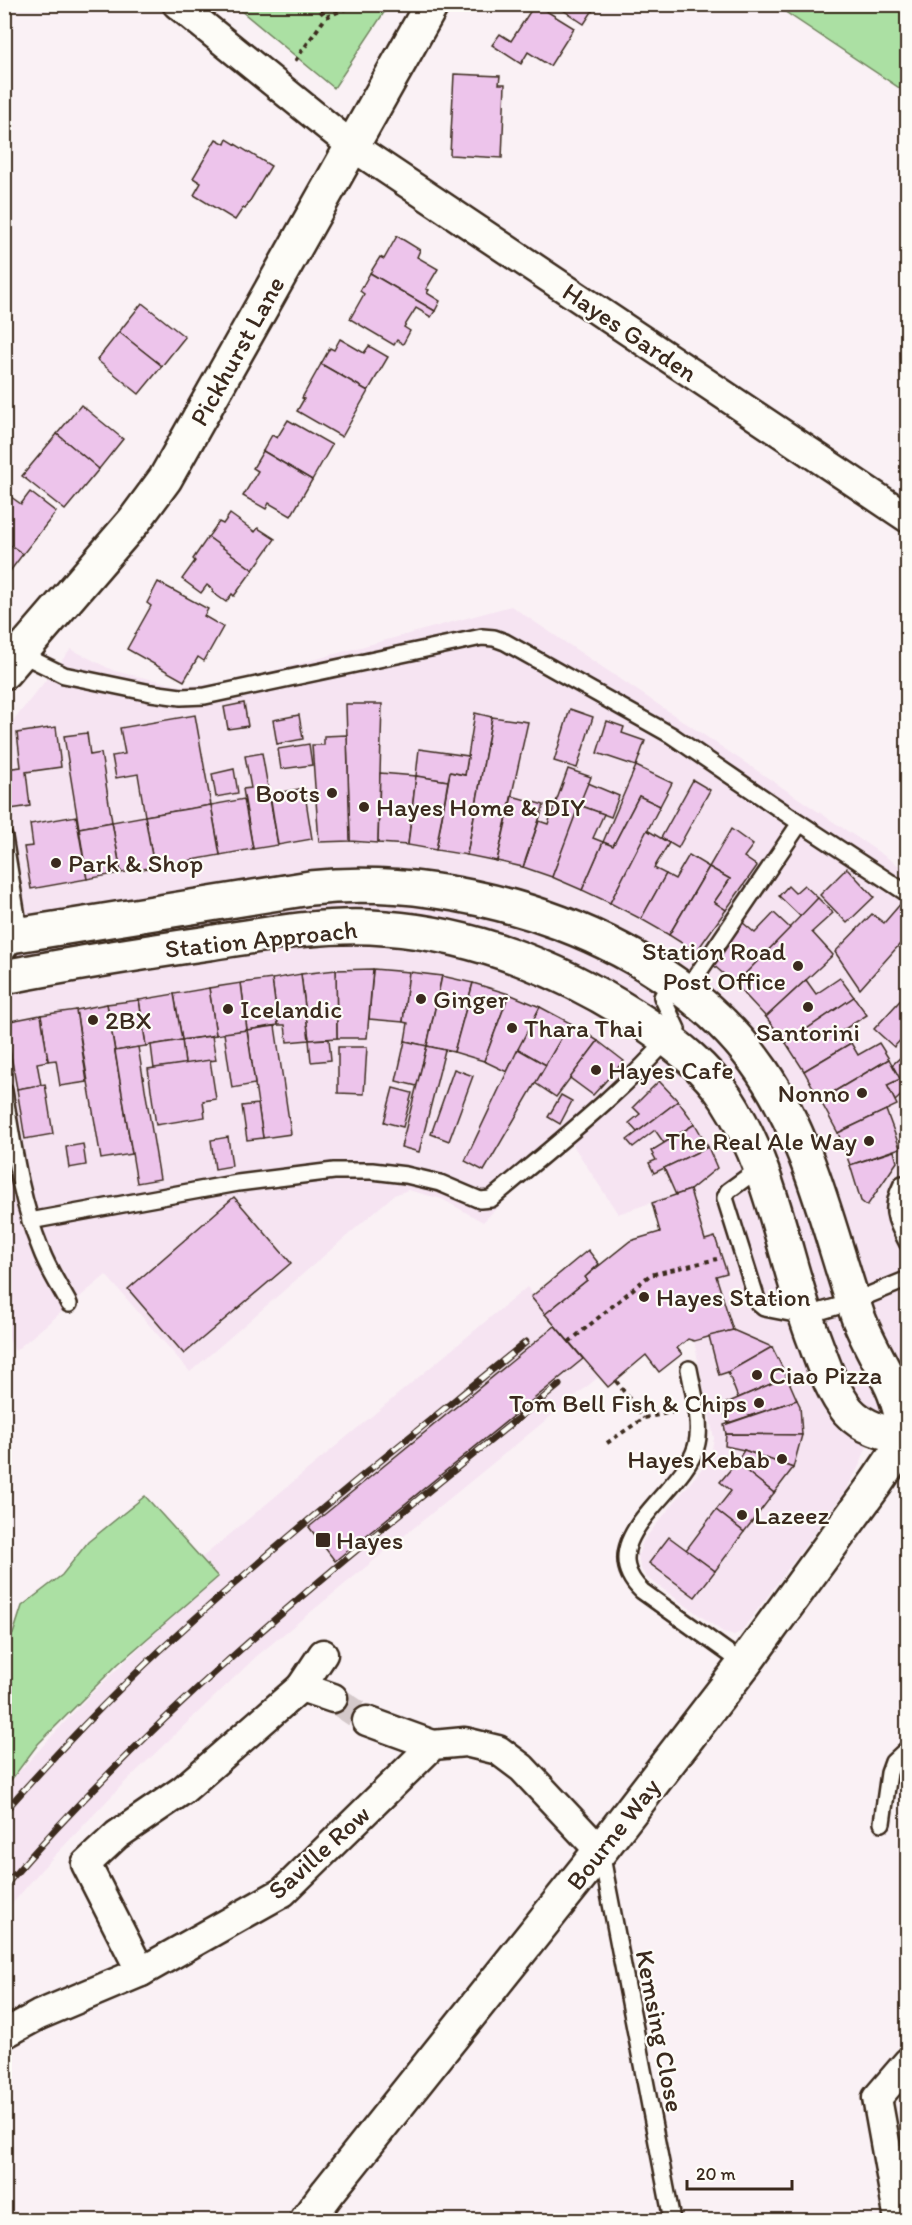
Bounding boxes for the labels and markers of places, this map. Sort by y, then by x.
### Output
place label: Boots [255,777,320,809]
marker: Boots [325,786,339,800]
place label: Hayes Home & DIY [376,791,585,823]
marker: Hayes Home & DIY [357,800,371,814]
place label: Park & Shop [68,847,203,879]
marker: Park & Shop [49,856,63,870]
place label: Station Road Post Office [642,935,787,997]
marker: Station Road Post Office [791,959,805,973]
place label: Ginger [433,983,509,1015]
marker: Ginger [414,992,428,1006]
place label: Icelandic [240,993,342,1025]
marker: Santorini [801,1000,815,1014]
marker: Icelandic [221,1002,235,1016]
place label: 2BX [105,1004,151,1036]
place label: Thara Thai [524,1012,643,1044]
marker: 2BX [86,1013,100,1027]
place label: Santorini [756,1016,860,1048]
marker: Thara Thai [505,1021,519,1035]
place label: Hayes Cafe [608,1054,734,1086]
marker: Hayes Cafe [589,1063,603,1077]
place label: Nonno [777,1077,850,1109]
marker: Nonno [855,1086,869,1100]
place label: The Real Ale Way [666,1125,857,1157]
marker: The Real Ale Way [862,1134,876,1148]
place label: Hayes Station [656,1281,811,1313]
marker: Hayes Station [637,1290,651,1304]
place label: Ciao Pizza [769,1359,883,1391]
marker: Ciao Pizza [750,1368,764,1382]
place label: Tom Bell Fish & Chips [509,1387,747,1419]
marker: Tom Bell Fish & Chips [752,1396,766,1410]
place label: Hayes Kebab [627,1443,770,1475]
marker: Hayes Kebab [775,1452,789,1466]
place label: Lazeez [754,1499,830,1531]
marker: Lazeez [735,1508,749,1522]
place label: Hayes [336,1524,403,1556]
marker: Hayes [314,1531,332,1549]

